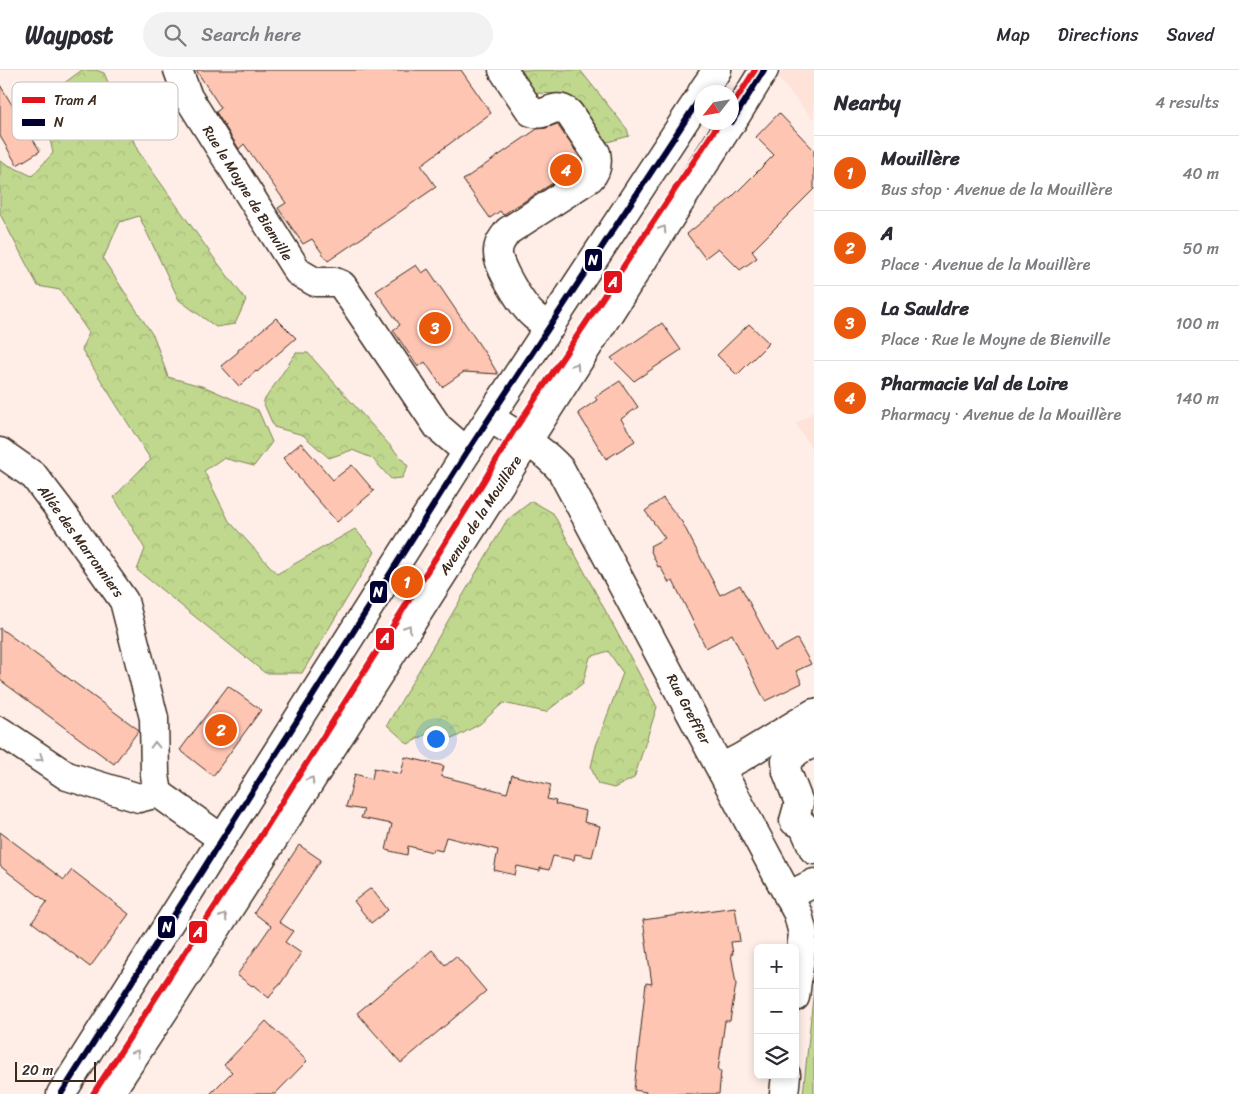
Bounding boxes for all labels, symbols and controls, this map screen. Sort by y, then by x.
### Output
search box [143,12,493,57]
text: Waypost [25,14,113,56]
text: Search here [201,18,301,51]
text: Map [997,19,1030,51]
text: Directions [1058,19,1139,51]
text: Saved [1167,19,1214,51]
icon: search [161,21,189,49]
legend [12,82,178,140]
text: Nearby [834,84,900,122]
north arrow [694,85,739,130]
text: Tram A [54,88,97,113]
text: 4 results [1155,88,1219,117]
text: N [54,110,64,135]
street label: Rue le Moyne de Bienville [196,120,300,266]
text: Mouillère [881,142,960,175]
pin: 4 [550,151,582,189]
text: 1 [847,159,853,188]
text: 40 m [1182,159,1219,188]
text: Bus stop · Avenue de la Mouillère [881,175,1113,204]
text: A [881,217,893,250]
one-way arrow [657,225,666,234]
text: 2 [845,234,855,263]
text: 50 m [1183,234,1219,263]
line badge: N [584,248,603,272]
text: N [587,248,598,273]
text: Place · Avenue de la Mouillère [881,250,1091,279]
line badge: A [603,270,623,294]
text: A [607,270,618,295]
text: La Sauldre [881,292,969,325]
pin: 3 [419,309,451,347]
text: 3 [846,309,854,338]
text: 100 m [1175,309,1219,338]
text: Place · Rue le Moyne de Bienville [881,325,1111,354]
one-way arrow [569,362,579,371]
text: Pharmacie Val de Loire [881,367,1068,400]
text: 4 [845,384,855,413]
text: 140 m [1176,384,1219,413]
text: Pharmacy · Avenue de la Mouillère [881,400,1121,429]
street label: Avenue de la Mouillère [432,450,529,581]
street label: Allée des Marronniers [30,479,131,604]
pin: 1 [391,563,423,601]
line badge: N [369,580,388,604]
text: N [372,580,383,605]
one-way arrow [401,624,411,633]
text: A [379,626,390,651]
line badge: A [375,627,395,651]
street label: Rue Greffier [659,669,718,750]
pin: 2 [205,711,237,749]
your location [423,726,449,752]
one-way arrow [150,741,160,748]
one-way arrow [35,752,44,761]
one-way arrow [305,776,314,785]
one-way arrow [217,913,227,922]
line badge: N [157,915,176,939]
text: N [161,915,172,940]
line badge: A [188,920,208,944]
text: A [192,920,203,945]
map controls [754,944,799,1079]
button: + [754,944,799,989]
button: − [754,989,799,1034]
button: layers [754,1034,799,1079]
one-way arrow [129,1050,139,1059]
text: 20 m [22,1058,53,1083]
scale bar [15,1059,96,1082]

